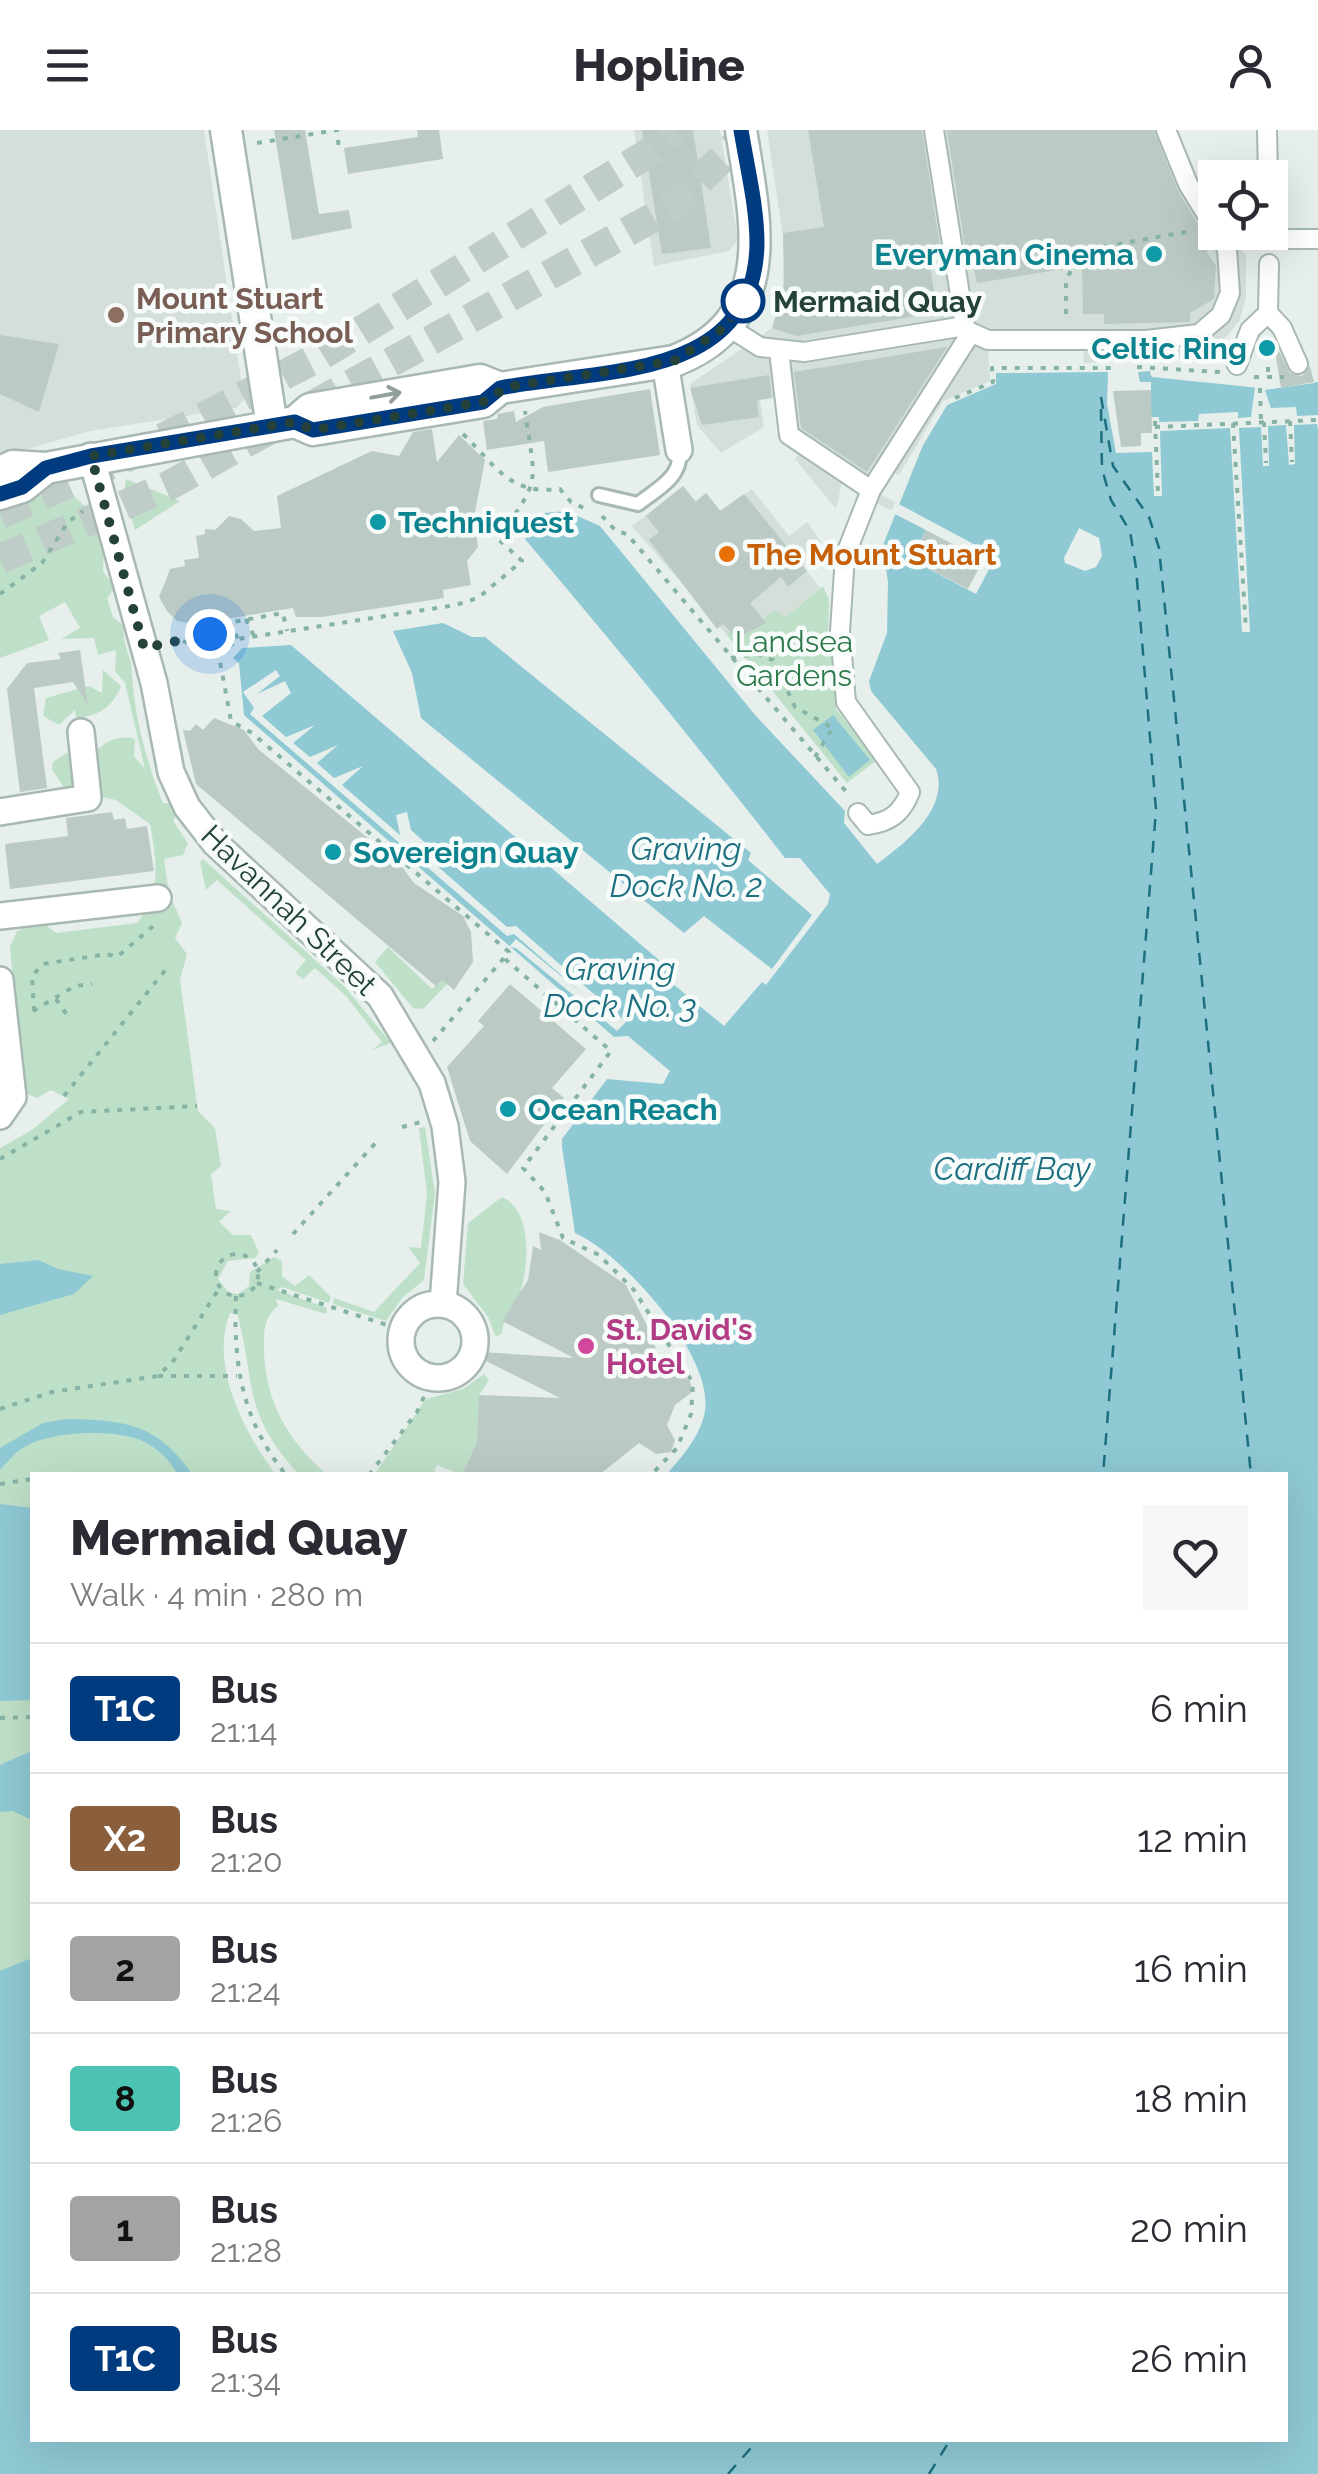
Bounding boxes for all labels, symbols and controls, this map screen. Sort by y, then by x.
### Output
icon: menu [40,38,95,93]
icon: person [1223,38,1278,93]
text: Hopline [573,39,745,92]
map controls [1198,160,1288,250]
button: locate [1198,160,1288,250]
place label: Everyman Cinema [874,237,1134,272]
marker: Everyman Cinema [1143,243,1165,265]
marker: Mermaid Quay [722,280,764,322]
place label: Mount Stuart Primary School [136,281,353,350]
place label: Mermaid Quay [773,284,982,319]
marker: Mount Stuart Primary School [105,304,127,326]
place label: Celtic Ring [1091,331,1247,366]
marker: Celtic Ring [1256,337,1278,359]
one-way arrow [369,385,402,404]
place label: Techniquest [398,505,575,540]
marker: Techniquest [367,511,389,533]
place label: The Mount Stuart [747,537,997,572]
marker: The Mount Stuart [716,543,738,565]
your location [185,609,235,659]
park label: Landsea Gardens [735,624,853,693]
street label: Havannah Street [194,818,384,1002]
water label: Graving Dock No. 2 [610,830,762,904]
place label: Sovereign Quay [353,835,579,870]
marker: Sovereign Quay [322,841,344,863]
water label: Graving Dock No. 3 [544,950,696,1024]
place label: Ocean Reach [528,1092,718,1127]
marker: Ocean Reach [497,1098,519,1120]
water label: Cardiff Bay [933,1150,1092,1187]
place label: St. David's Hotel [606,1312,753,1381]
marker: St. David's Hotel [575,1335,597,1357]
button: heart [1143,1505,1248,1610]
text: Mermaid Quay [70,1510,408,1566]
text: Walk · 4 min · 280 m [70,1576,363,1613]
text: Bus [210,1667,278,1712]
text: 6 min [1150,1686,1248,1731]
text: T1C [94,1688,156,1729]
text: 21:14 [210,1712,278,1749]
text: Bus [210,1797,278,1842]
text: 12 min [1137,1816,1248,1861]
text: X2 [104,1818,146,1859]
text: 21:20 [210,1842,283,1879]
text: Bus [210,1927,278,1972]
text: 16 min [1134,1946,1248,1991]
text: 2 [115,1948,135,1989]
text: 21:24 [210,1972,281,2009]
text: Bus [210,2057,278,2102]
text: 18 min [1134,2076,1248,2121]
text: 8 [114,2078,136,2119]
text: 21:26 [210,2102,282,2139]
text: Bus [210,2187,278,2232]
text: 20 min [1130,2206,1248,2251]
text: 1 [116,2208,134,2249]
text: 21:28 [210,2232,282,2269]
text: Bus [210,2317,278,2362]
text: 26 min [1130,2336,1248,2381]
text: T1C [94,2338,156,2379]
text: 21:34 [210,2362,281,2399]

